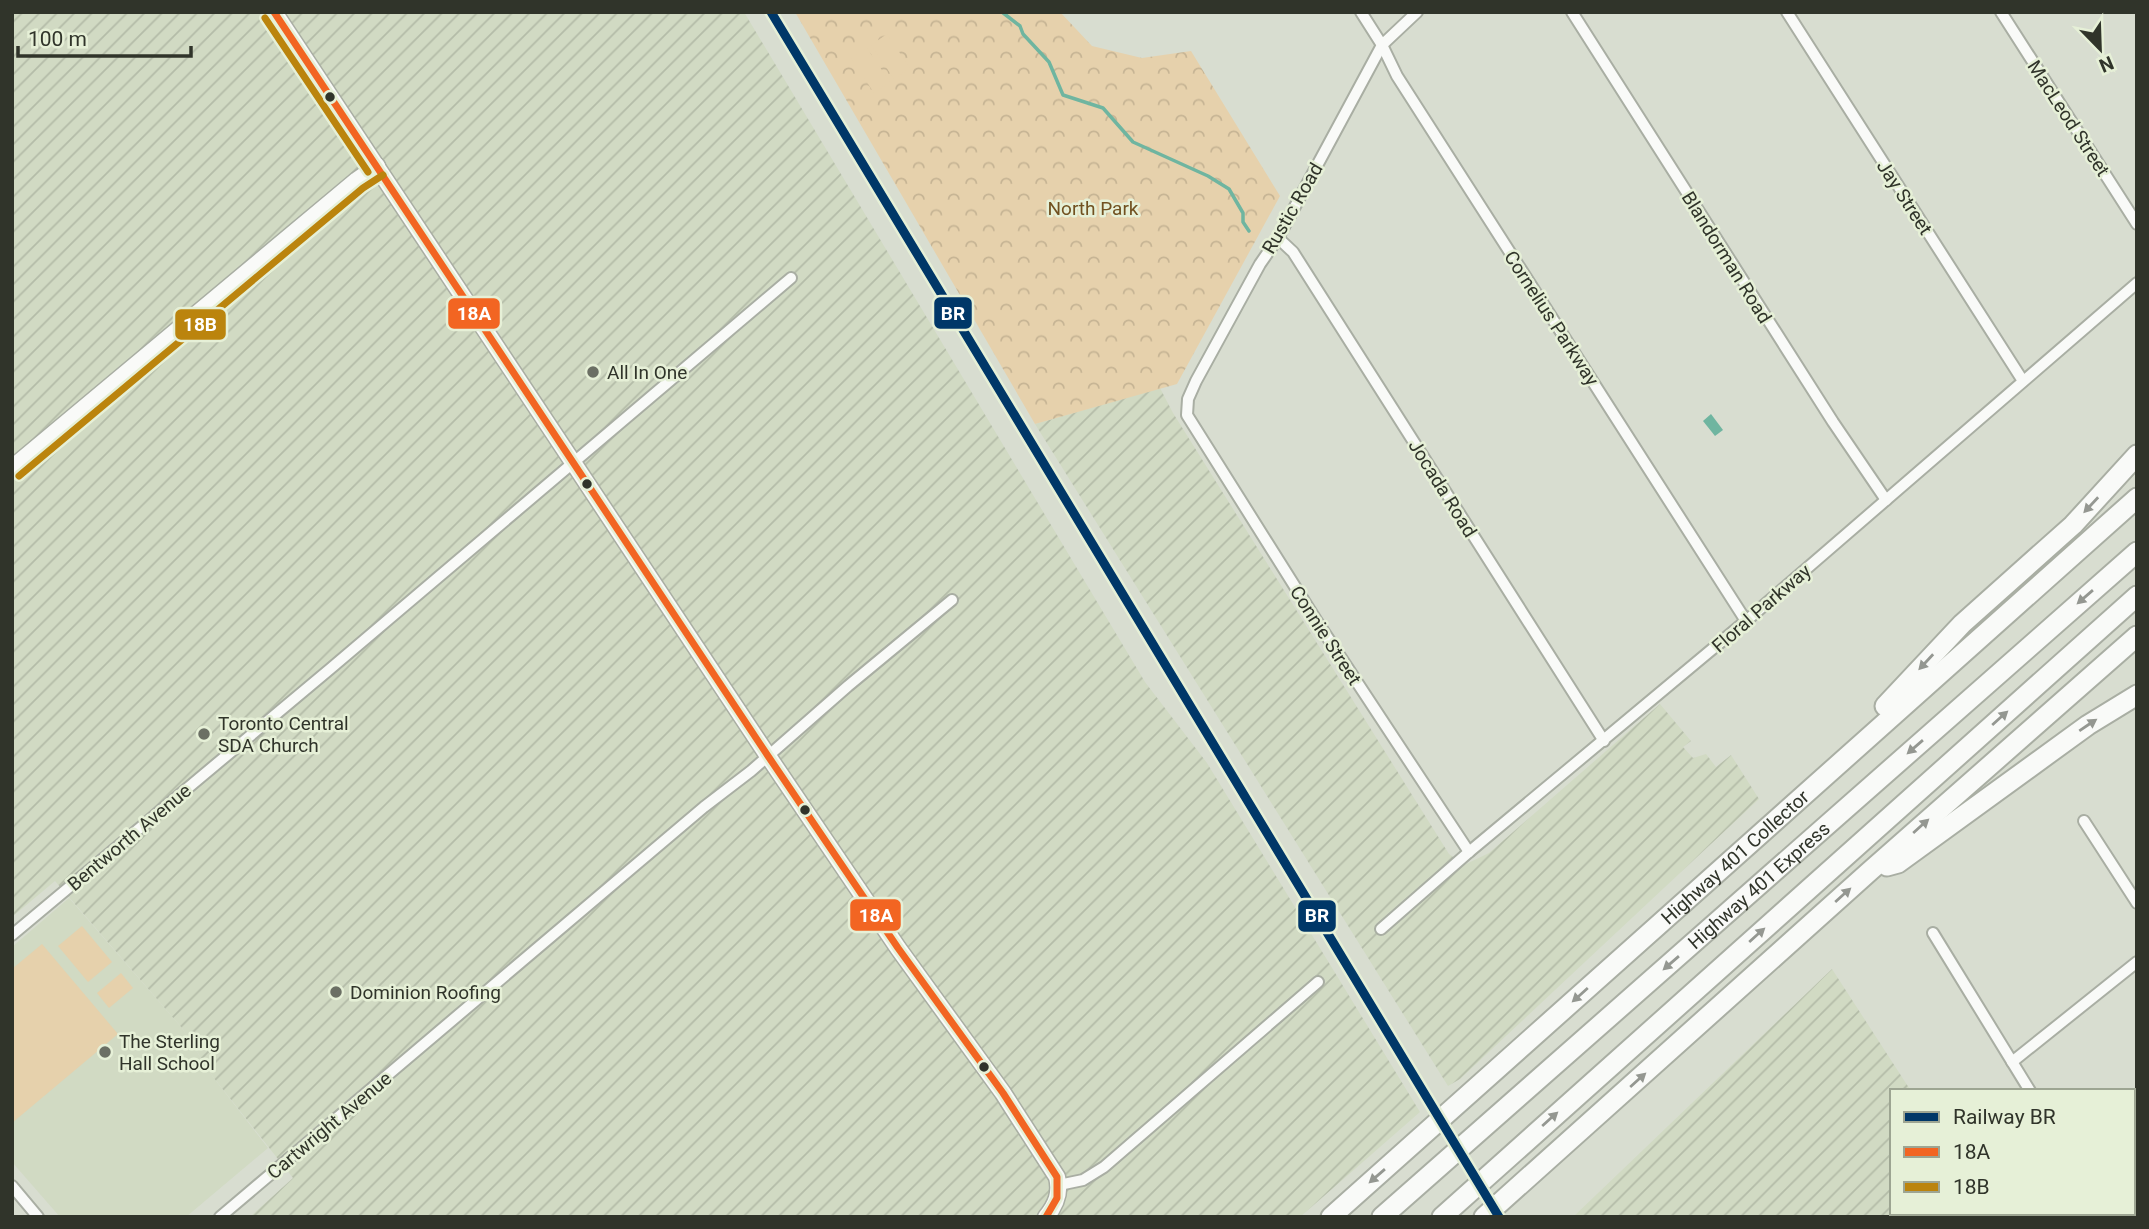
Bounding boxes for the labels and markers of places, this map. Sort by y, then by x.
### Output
unlabelled marker [323,90,337,104]
place label: All In One [607,361,687,384]
marker: All In One [585,364,601,380]
unlabelled marker [580,477,594,491]
place label: Toronto Central SDA Church [218,712,349,757]
marker: Toronto Central SDA Church [196,726,212,742]
unlabelled marker [798,803,812,817]
place label: Dominion Roofing [350,981,501,1004]
marker: Dominion Roofing [328,984,344,1000]
place label: The Sterling Hall School [119,1030,220,1075]
marker: The Sterling Hall School [97,1044,113,1060]
unlabelled marker [977,1060,991,1074]

